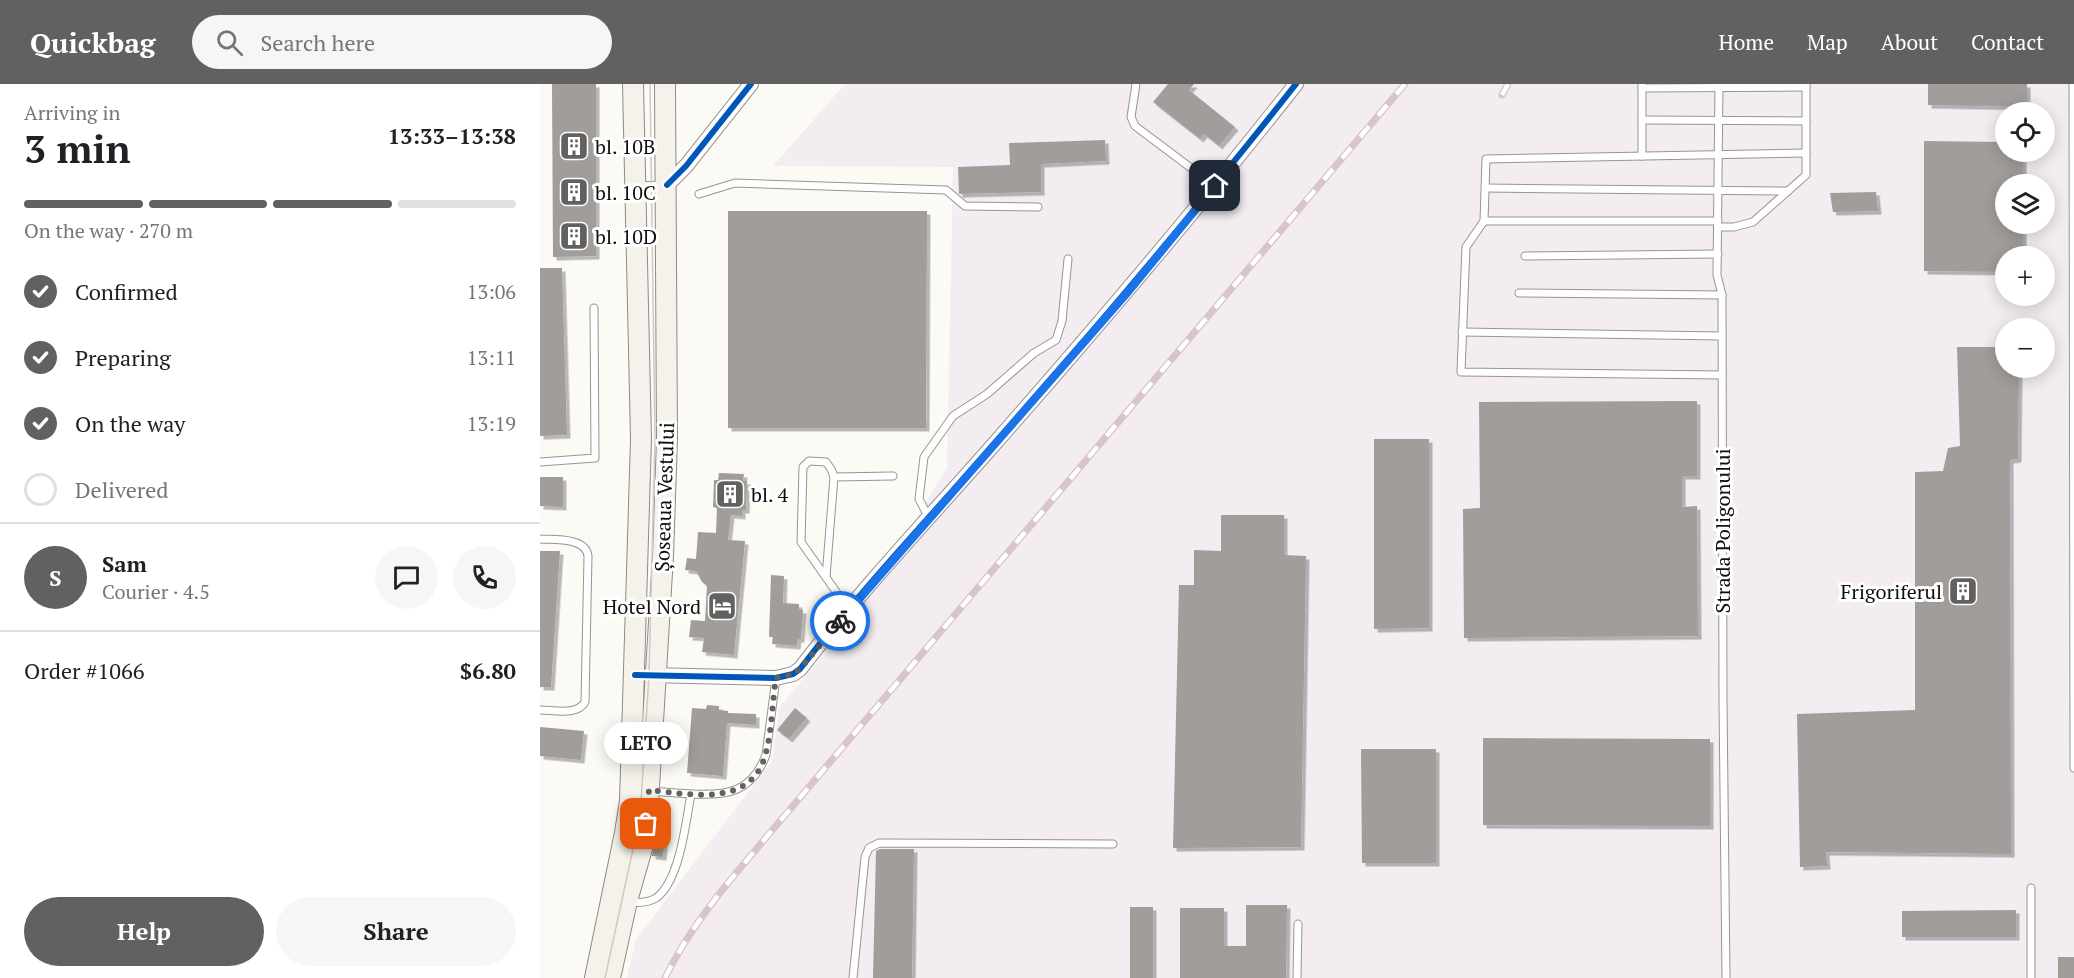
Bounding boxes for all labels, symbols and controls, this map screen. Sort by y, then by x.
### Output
search box [192,15,612,69]
text: Quickbag [30,24,156,61]
icon: search [213,26,246,59]
text: Search here [261,28,375,57]
text: Home [1718,28,1774,56]
text: Map [1807,28,1848,56]
text: About [1881,28,1938,56]
text: Contact [1971,28,2044,56]
text: Arriving in [24,99,120,126]
map controls [1995,102,2055,378]
button: locate [1995,102,2055,162]
text: 13:33–13:38 [388,121,516,150]
text: 3 min [24,122,131,174]
building icon: bl. 10B [558,130,590,162]
place label: bl. 10B [595,133,655,160]
pin [1189,160,1240,211]
icon: home [1198,169,1231,202]
button: layers [1995,174,2055,234]
building icon: bl. 10C [558,176,590,208]
place label: bl. 10C [595,179,656,206]
text: On the way · 270 m [24,217,193,244]
building icon: bl. 10D [558,220,590,252]
place label: bl. 10D [595,223,657,250]
button: + [1995,246,2055,306]
icon: check [24,275,57,308]
text: Confirmed [75,277,178,306]
text: 13:06 [467,278,516,305]
button: − [1995,318,2055,378]
icon: check [24,341,57,374]
text: Preparing [75,343,171,372]
text: 13:11 [467,344,516,371]
icon: check [24,407,57,440]
text: On the way [75,409,185,438]
text: 13:19 [467,410,516,437]
street label: Șoseaua Vestului [648,422,680,572]
street label: Strada Poligonului [1709,449,1736,613]
text: Delivered [75,475,168,504]
building icon: bl. 4 [714,478,746,510]
place label: bl. 4 [751,481,789,508]
button: chat [375,546,438,609]
button: phone [453,546,516,609]
text: Sam [102,549,147,578]
text: S [49,563,62,592]
building icon: Frigoriferul [1947,575,1979,607]
text: Courier · 4.5 [102,578,210,605]
place label: Frigoriferul [1840,578,1942,605]
hotel icon: Hotel Nord [706,590,738,622]
courier [810,591,870,651]
place label: Hotel Nord [603,593,701,620]
icon: bike [824,605,857,638]
text: Order #1066 [24,656,144,685]
text: $6.80 [460,656,516,685]
callout: LETO [604,722,688,764]
text: LETO [620,729,672,756]
pin [620,798,671,849]
icon: bag [629,807,662,840]
button: Help [24,897,264,966]
button: Share [276,897,516,966]

